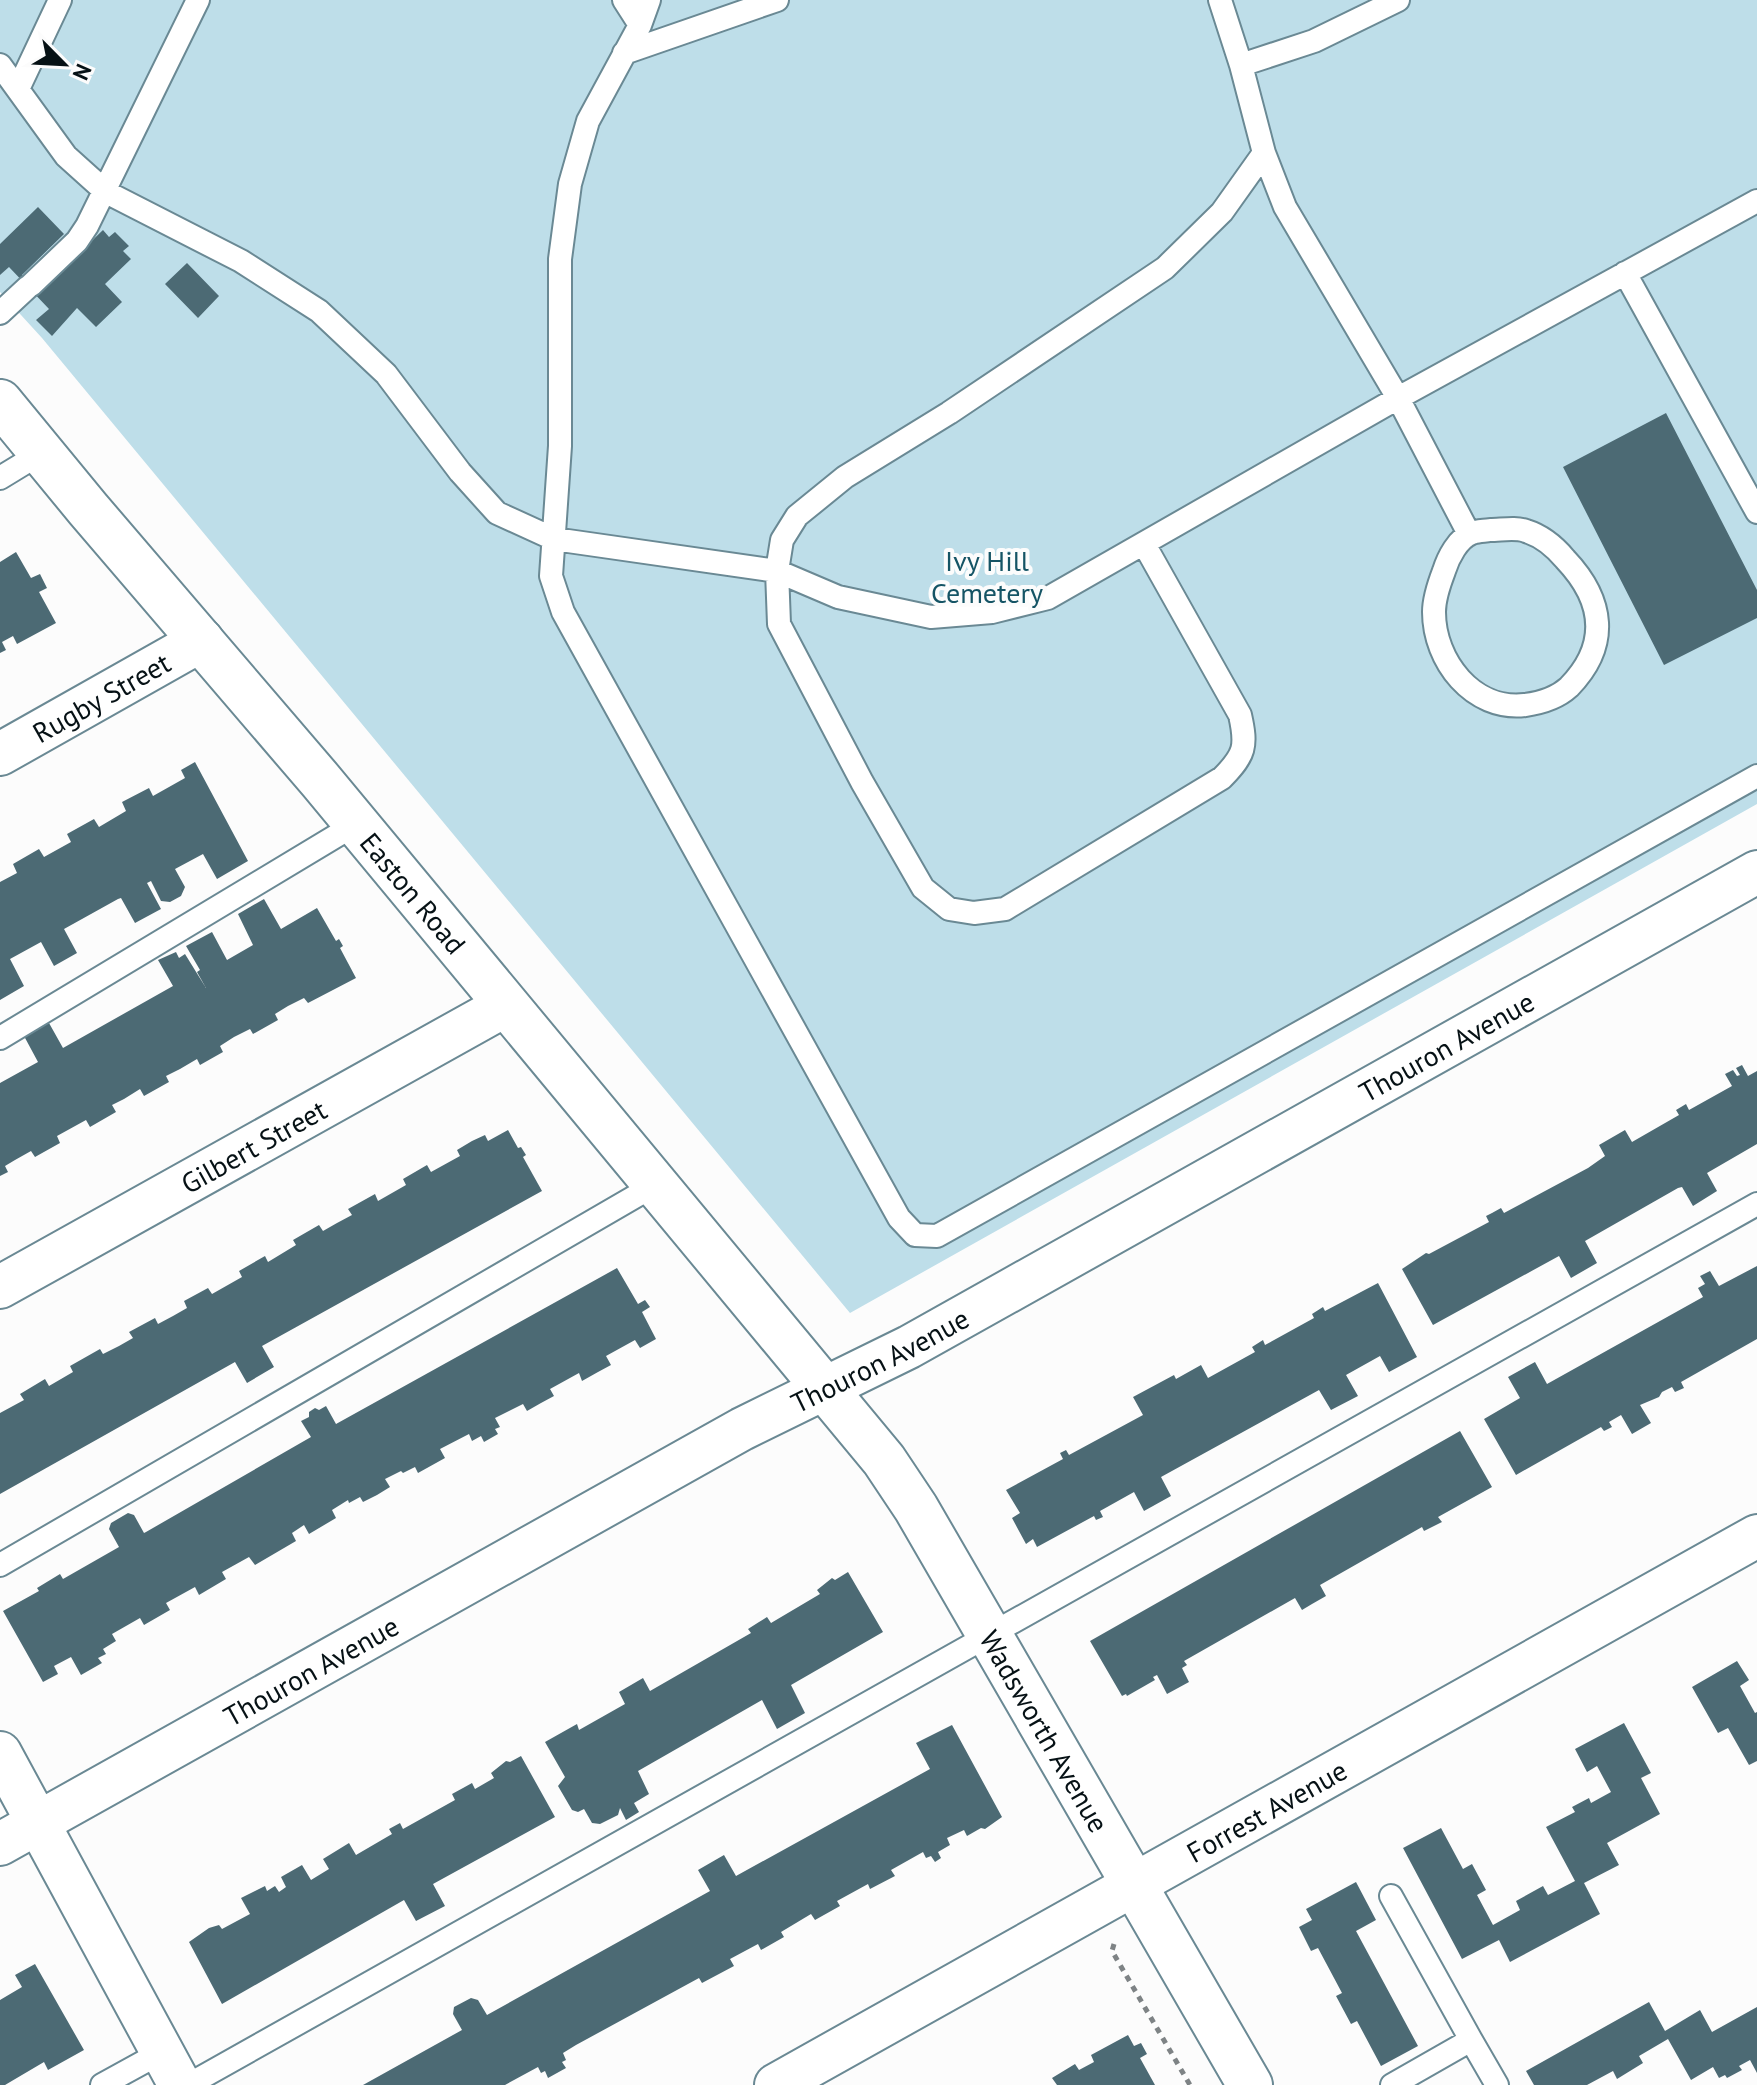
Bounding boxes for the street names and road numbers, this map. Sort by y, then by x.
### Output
street label: Rugby Street [26,643,177,751]
street label: Easton Road [353,824,475,961]
street label: Thouron Avenue [1352,982,1540,1110]
street label: Gilbert Street [174,1090,333,1201]
street label: Thouron Avenue [784,1299,975,1421]
street label: Thouron Avenue [217,1606,405,1734]
street label: Wadsworth Avenue [972,1623,1118,1839]
street label: Forrest Avenue [1180,1751,1353,1870]

